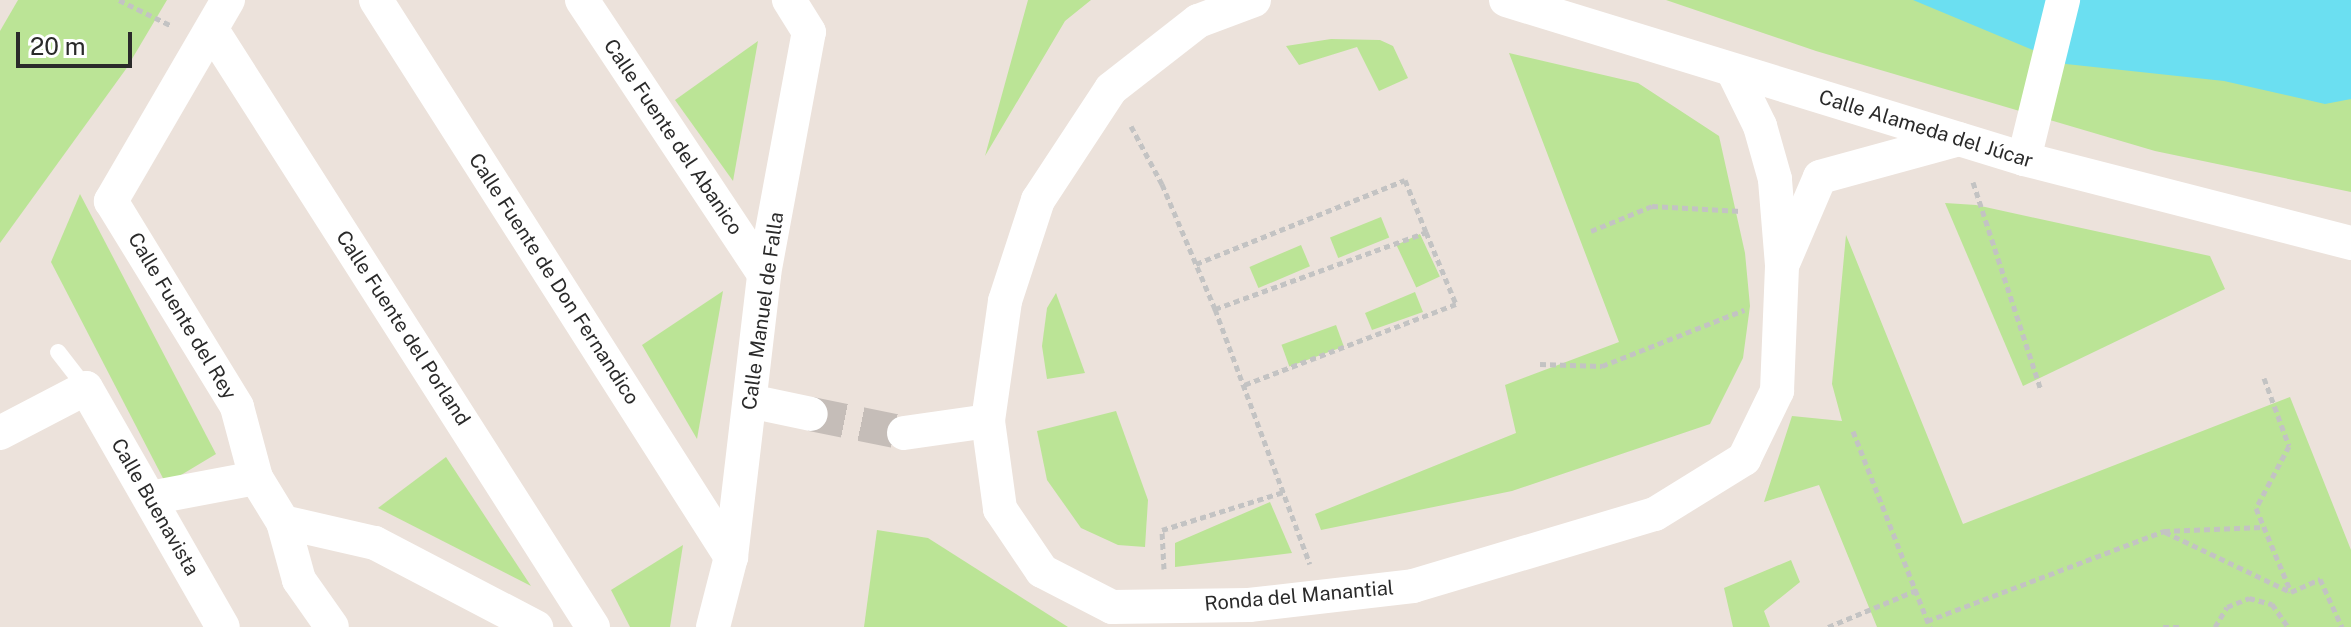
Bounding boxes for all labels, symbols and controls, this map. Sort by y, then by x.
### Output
scale bar [20,16,136,66]
text: 20 m [30,32,86,60]
street label: Calle Fuente del Abanico [598,34,748,240]
street label: Calle Alameda del Júcar [1816,85,2036,173]
street label: Calle Fuente de Don Fernandico [464,149,644,409]
street label: Calle Manuel de Falla [737,210,789,412]
street label: Calle Fuente del Porland [331,226,475,430]
street label: Calle Fuente del Rey [123,228,241,404]
street label: Calle Buenavista [106,434,204,580]
street label: Ronda del Manantial [1203,576,1395,616]

